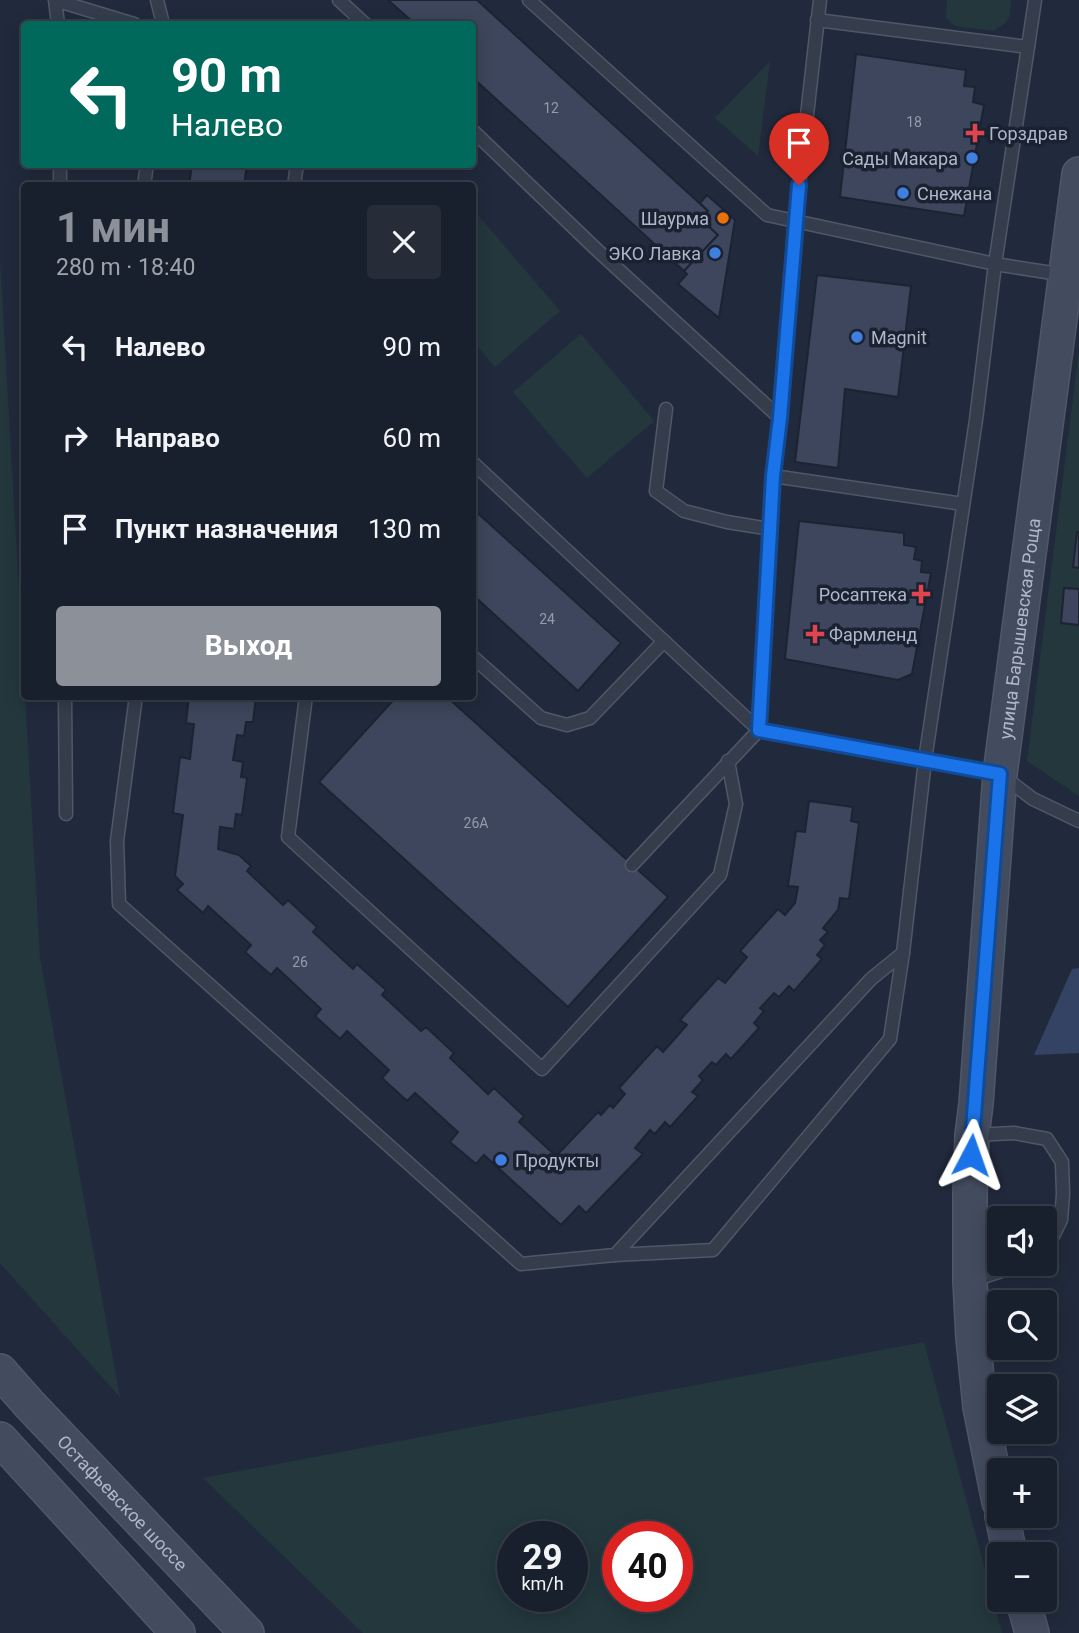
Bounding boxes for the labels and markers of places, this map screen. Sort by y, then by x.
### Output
pin [769,113,829,185]
place label: Горздрав [989,123,1068,144]
marker: Горздрав [967,125,983,141]
place label: Сады Макара [842,148,958,169]
marker: Сады Макара [964,150,980,166]
place label: Снежана [917,183,992,204]
marker: Снежана [895,185,911,201]
place label: Шаурма [641,208,709,229]
marker: Шаурма [715,210,731,226]
place label: ЭКО Лавка [608,243,701,264]
marker: ЭКО Лавка [707,245,723,261]
place label: Magnit [871,327,927,348]
marker: Magnit [849,329,865,345]
place label: Росаптека [819,584,907,605]
marker: Росаптека [913,586,929,602]
place label: Фармленд [829,624,917,645]
marker: Фармленд [807,626,823,642]
place label: Продукты [515,1150,599,1171]
marker: Продукты [493,1152,509,1168]

